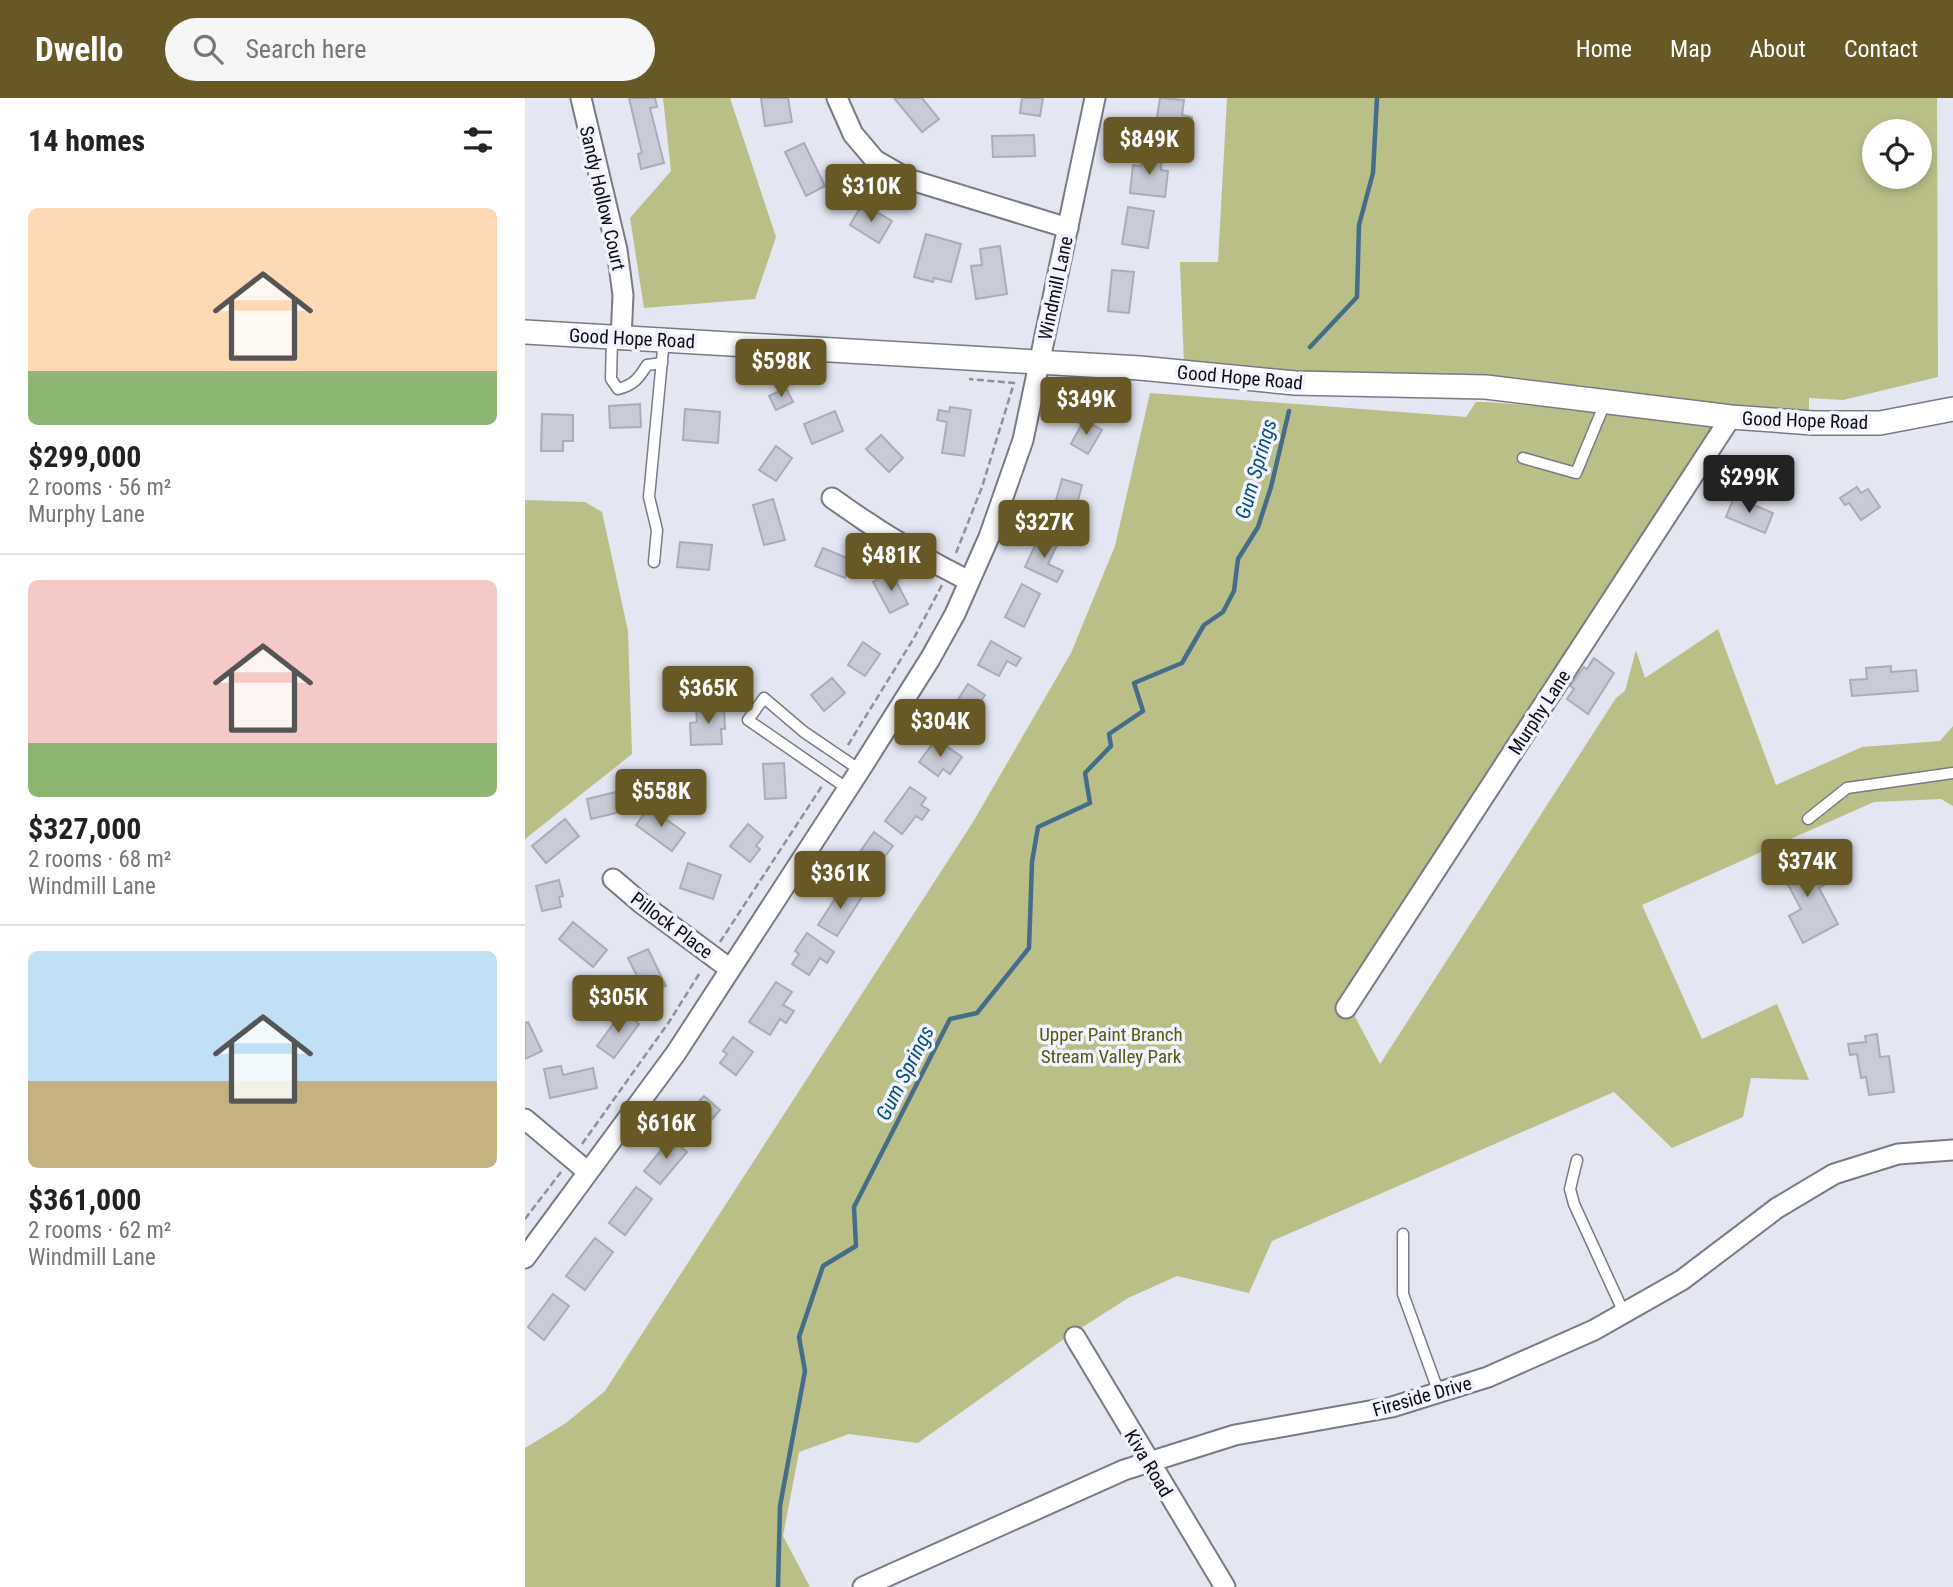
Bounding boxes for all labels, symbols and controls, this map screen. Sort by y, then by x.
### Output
search box [165,18,655,81]
text: Dwello [35,30,123,69]
icon: search [189,30,227,68]
text: Search here [245,34,366,64]
text: Home [1576,35,1632,63]
text: Map [1670,35,1712,63]
text: About [1750,35,1806,63]
text: Contact [1844,35,1918,63]
pin: $849K [1100,118,1198,177]
map controls [1862,119,1932,189]
button: locate [1862,119,1932,189]
icon: filters [459,121,497,159]
text: 14 homes [28,123,145,158]
street label: Sandy Hollow Court [575,124,630,273]
text: $849K [1119,126,1179,153]
pin: $310K [822,164,920,224]
text: $310K [841,173,901,200]
street label: Windmill Lane [1033,234,1078,342]
icon: home [200,253,326,379]
street label: Good Hope Road [568,324,696,353]
pin: $598K [732,340,830,399]
text: $598K [751,348,811,375]
street label: Good Hope Road [1176,361,1304,394]
pin: $349K [1037,378,1135,437]
text: $349K [1056,386,1116,413]
street label: Good Hope Road [1742,407,1868,434]
water label: Gum Springs [1230,416,1282,522]
text: $299,000 [28,439,141,474]
pin: $299K [1700,456,1798,515]
text: $299K [1719,464,1779,491]
text: 2 rooms · 56 m² [28,474,171,501]
pin: $327K [995,500,1093,560]
text: Murphy Lane [28,501,145,528]
text: $327K [1014,509,1074,536]
pin: $481K [842,533,940,593]
text: $481K [861,542,921,569]
icon: home [200,625,326,751]
pin: $365K [659,666,757,726]
street label: Murphy Lane [1504,666,1575,759]
text: $365K [678,675,738,702]
pin: $304K [891,700,989,759]
text: $304K [910,708,970,735]
pin: $558K [612,770,710,829]
text: $558K [631,778,691,805]
text: $327,000 [28,811,141,846]
pin: $374K [1758,840,1856,899]
text: 2 rooms · 68 m² [28,846,171,873]
text: $374K [1777,848,1837,875]
pin: $361K [791,852,889,911]
text: $361K [810,860,870,887]
text: Windmill Lane [28,873,156,900]
street label: Pillock Place [626,887,717,964]
pin: $305K [569,976,667,1035]
text: $305K [588,984,648,1011]
icon: home [200,996,326,1122]
water label: Gum Springs [871,1022,939,1124]
park label: Upper Paint Branch Stream Valley Park [1039,1023,1183,1068]
pin: $616K [617,1102,715,1161]
text: $616K [636,1110,696,1137]
text: $361,000 [28,1182,141,1217]
text: 2 rooms · 62 m² [28,1217,171,1244]
text: Windmill Lane [28,1244,156,1271]
street label: Fireside Drive [1370,1371,1474,1422]
street label: Kiva Road [1120,1425,1178,1501]

